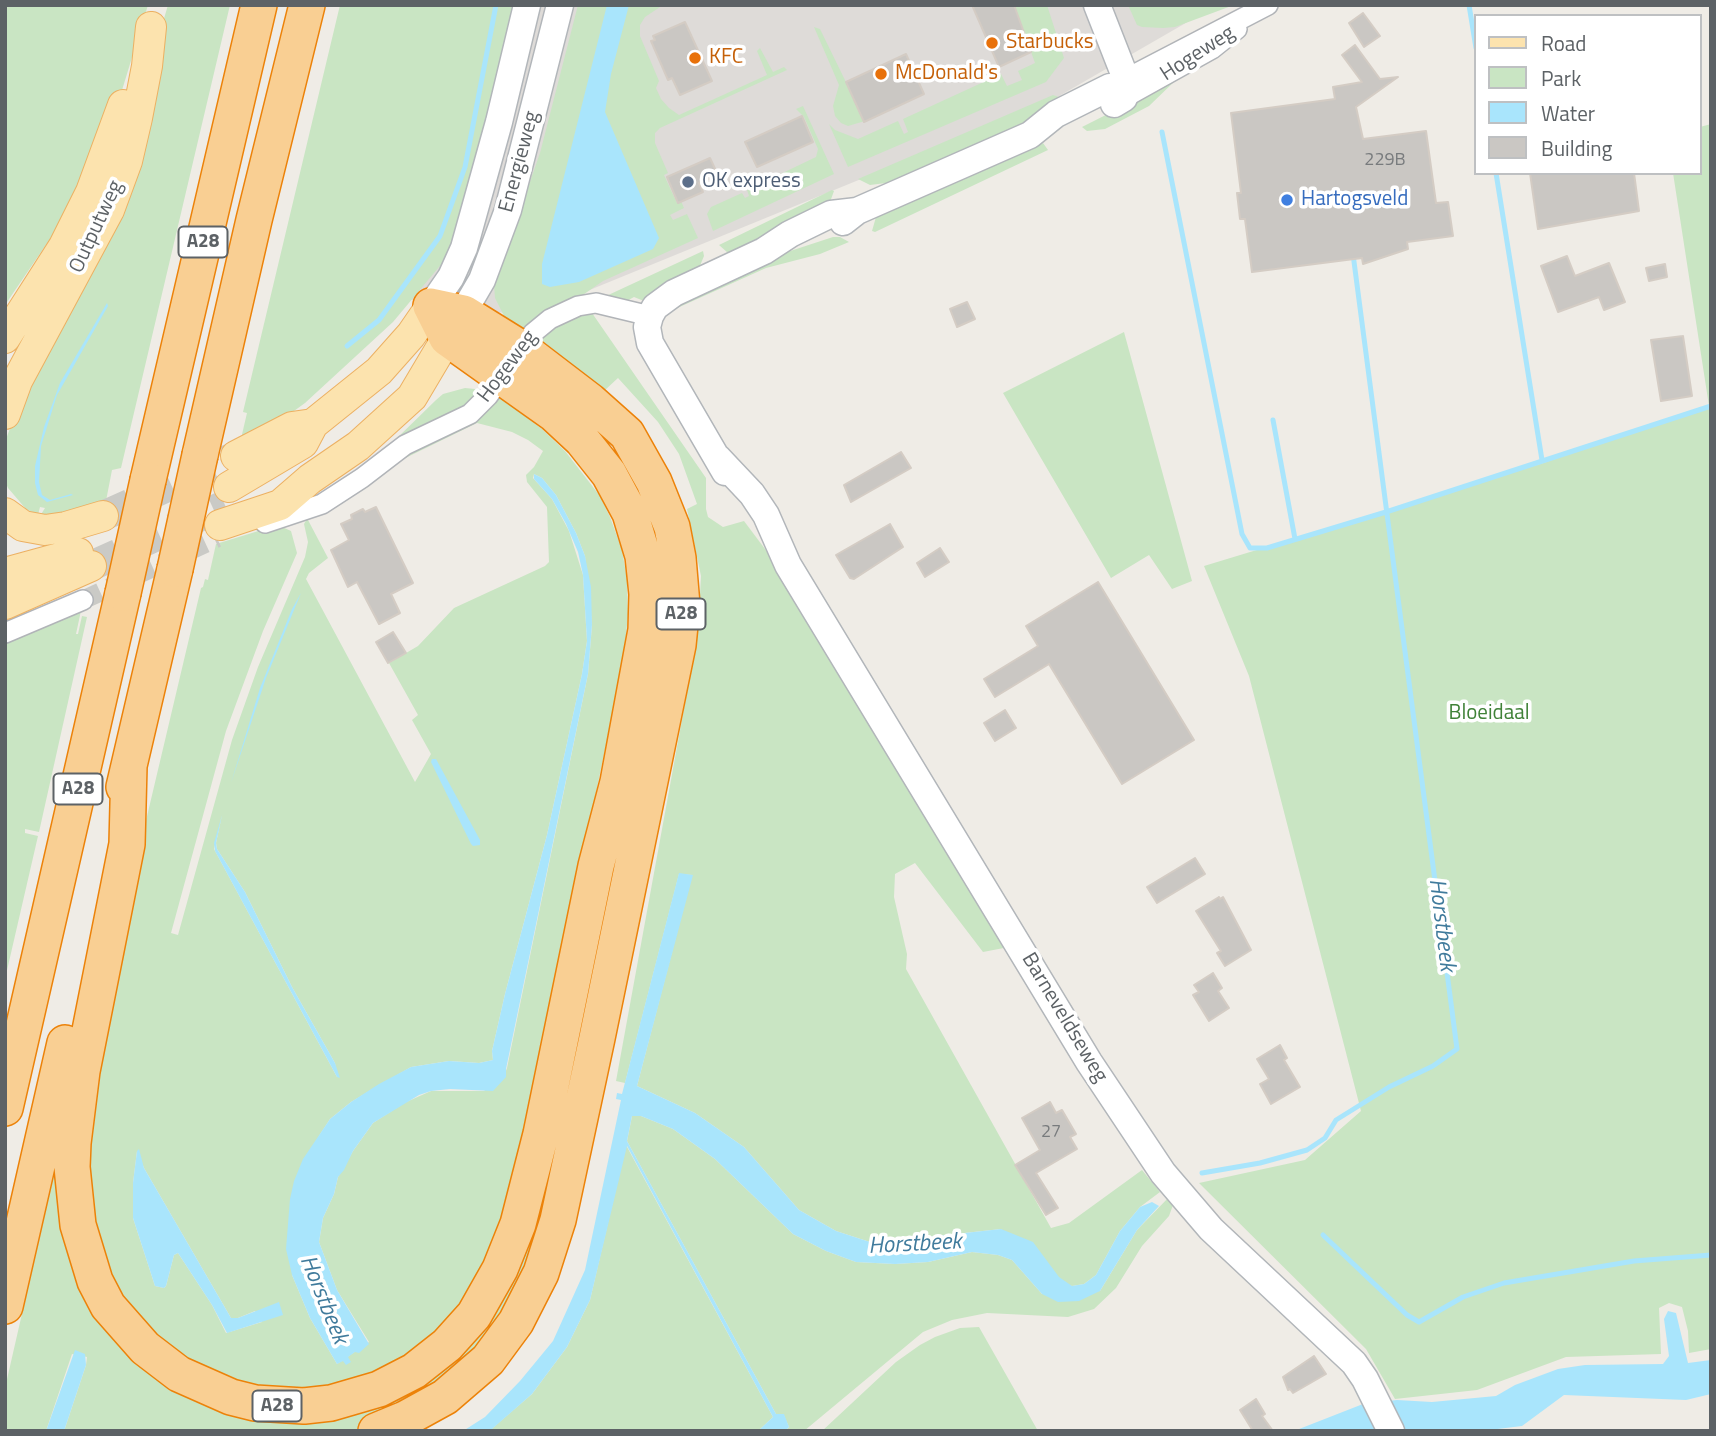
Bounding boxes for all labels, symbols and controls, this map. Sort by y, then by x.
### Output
legend [1474,14,1702,175]
street label: Hogeweg [1156,21,1240,87]
text: Road [1541,27,1586,59]
place label: Starbucks [1006,30,1094,56]
marker: Starbucks [984,35,1000,51]
place label: KFC [709,45,743,71]
marker: KFC [687,50,703,66]
place label: McDonald's [895,61,998,87]
text: Park [1541,62,1581,94]
marker: McDonald's [873,66,889,82]
text: Water [1541,97,1595,129]
street label: Energieweg [494,109,546,215]
text: Building [1541,132,1612,164]
house number: 229B [1364,150,1406,172]
place label: OK express [702,169,801,195]
marker: OK express [680,174,696,190]
street label: Outputweg [65,177,129,277]
place label: Hartogsveld [1301,187,1408,213]
marker: Hartogsveld [1279,192,1295,208]
road number: A28 [178,226,228,258]
street label: Hogeweg [473,326,543,408]
road number: A28 [656,598,706,629]
park label: Bloeidaal [1448,701,1530,727]
road number: A28 [54,774,102,804]
water label: Horstbeek [1422,877,1460,973]
street label: Barneveldseweg [1015,949,1113,1087]
house number: 27 [1041,1122,1061,1144]
water label: Horstbeek [868,1229,962,1261]
water label: Horstbeek [293,1252,353,1348]
road number: A28 [252,1390,302,1422]

